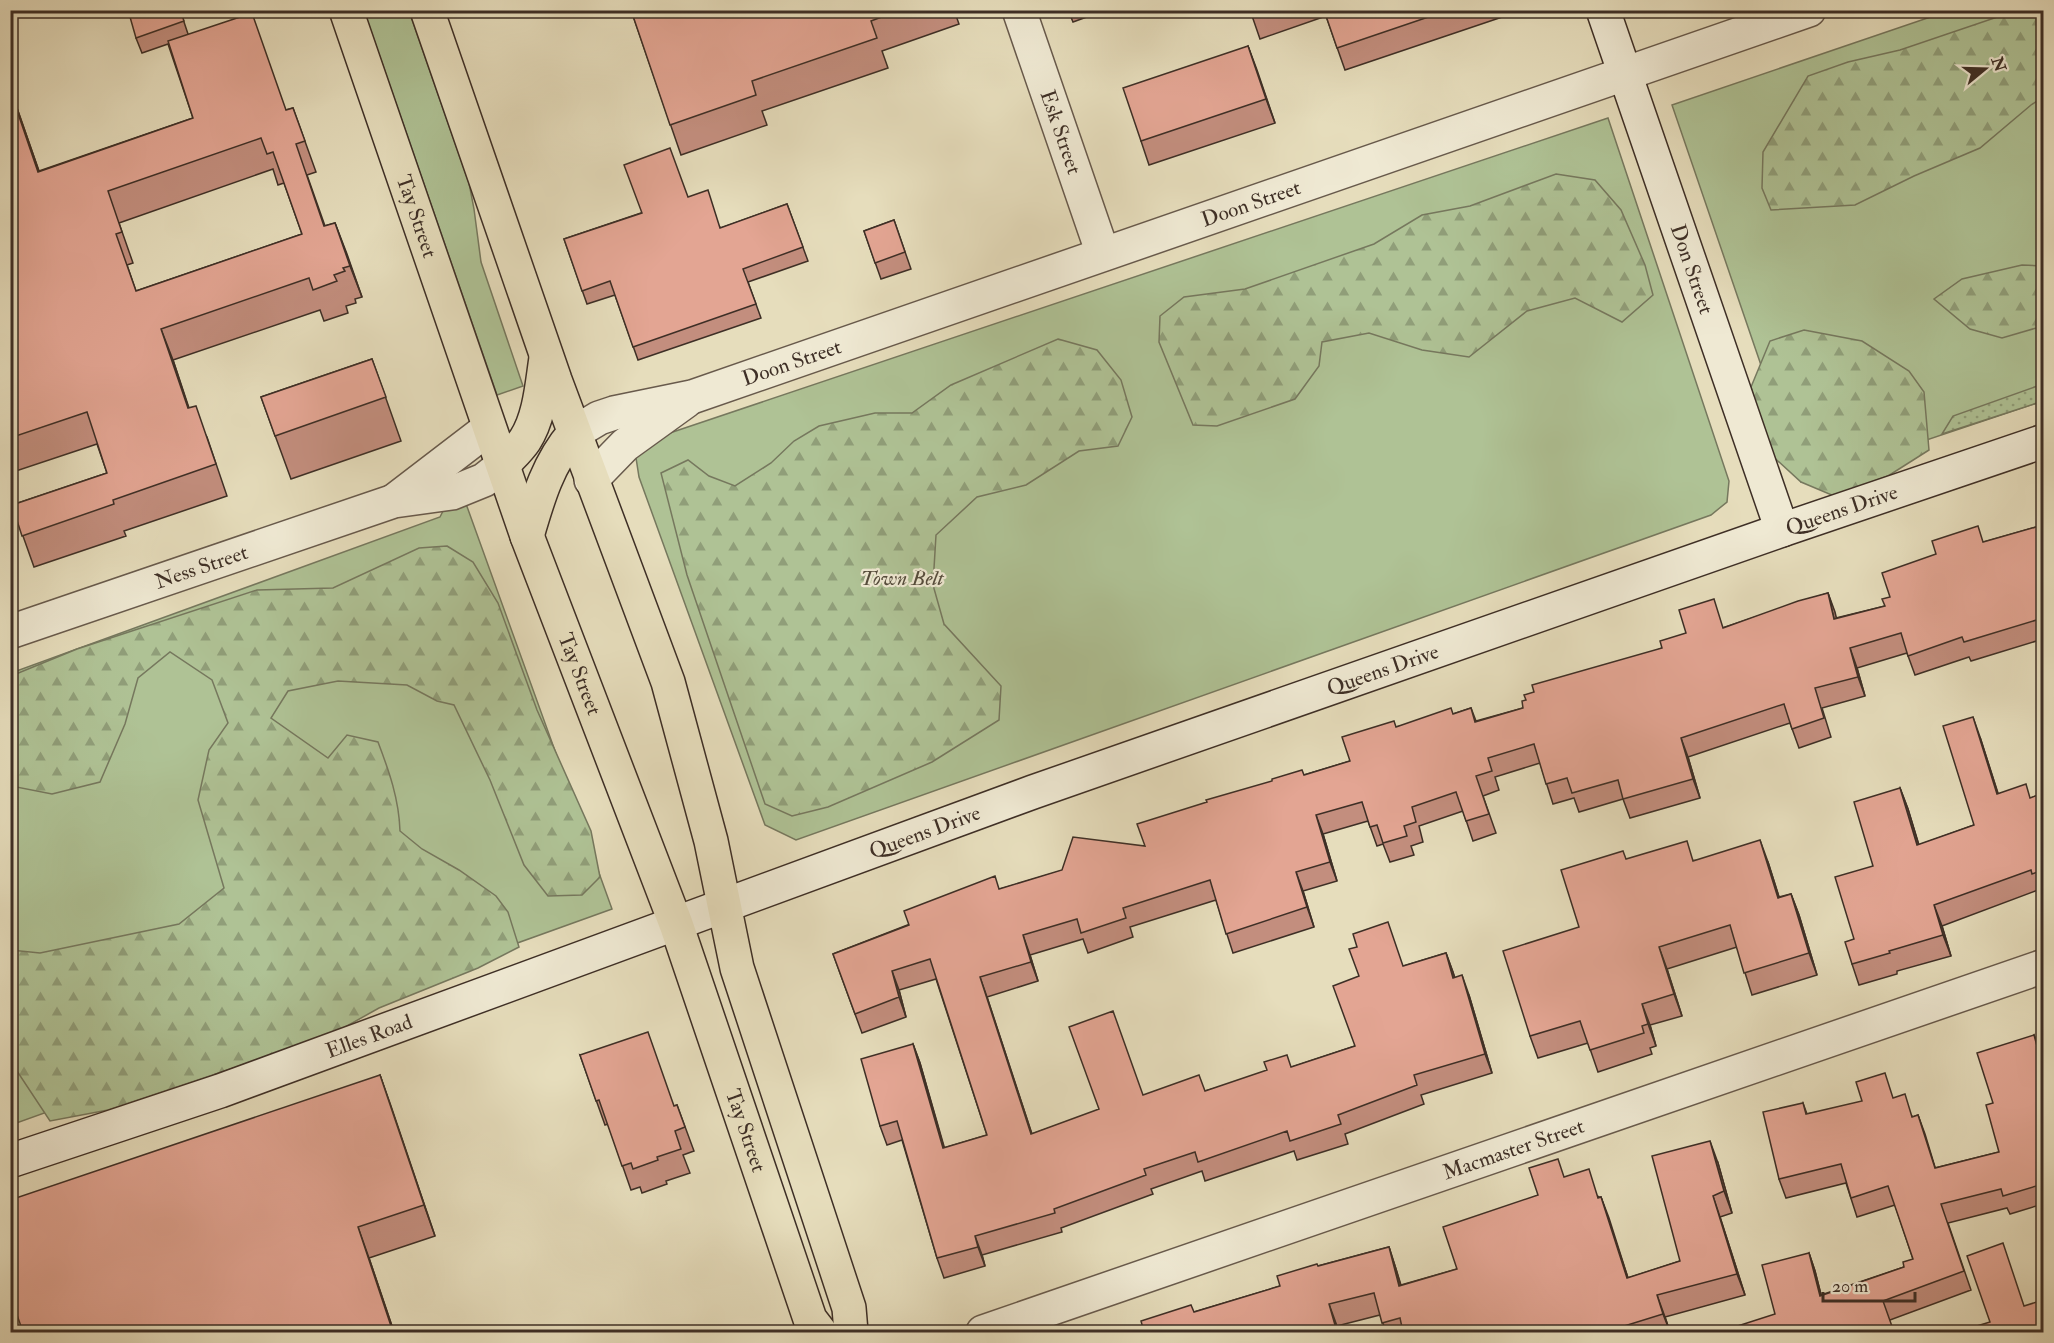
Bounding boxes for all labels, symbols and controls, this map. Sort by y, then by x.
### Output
north arrow [1955,39,2015,99]
text: N [1986,53,2010,75]
street label: Esk Street [1034,86,1088,178]
street label: Tay Street [390,171,444,261]
street label: Doon Street [1198,174,1304,233]
street label: Don Street [1664,221,1720,318]
street label: Doon Street [738,333,845,392]
street label: Queens Drive [1782,478,1901,541]
street label: Ness Street [151,538,251,595]
park label: Town Belt [860,565,944,592]
street label: Tay Street [552,629,608,719]
street label: Queens Drive [1323,638,1442,702]
street label: Queens Drive [865,799,984,865]
street label: Elles Road [322,1008,416,1064]
street label: Tay Street [719,1085,773,1176]
street label: Macmaster Street [1439,1112,1588,1186]
scale bar [1823,1265,1914,1303]
text: 20 m [1832,1275,1868,1298]

